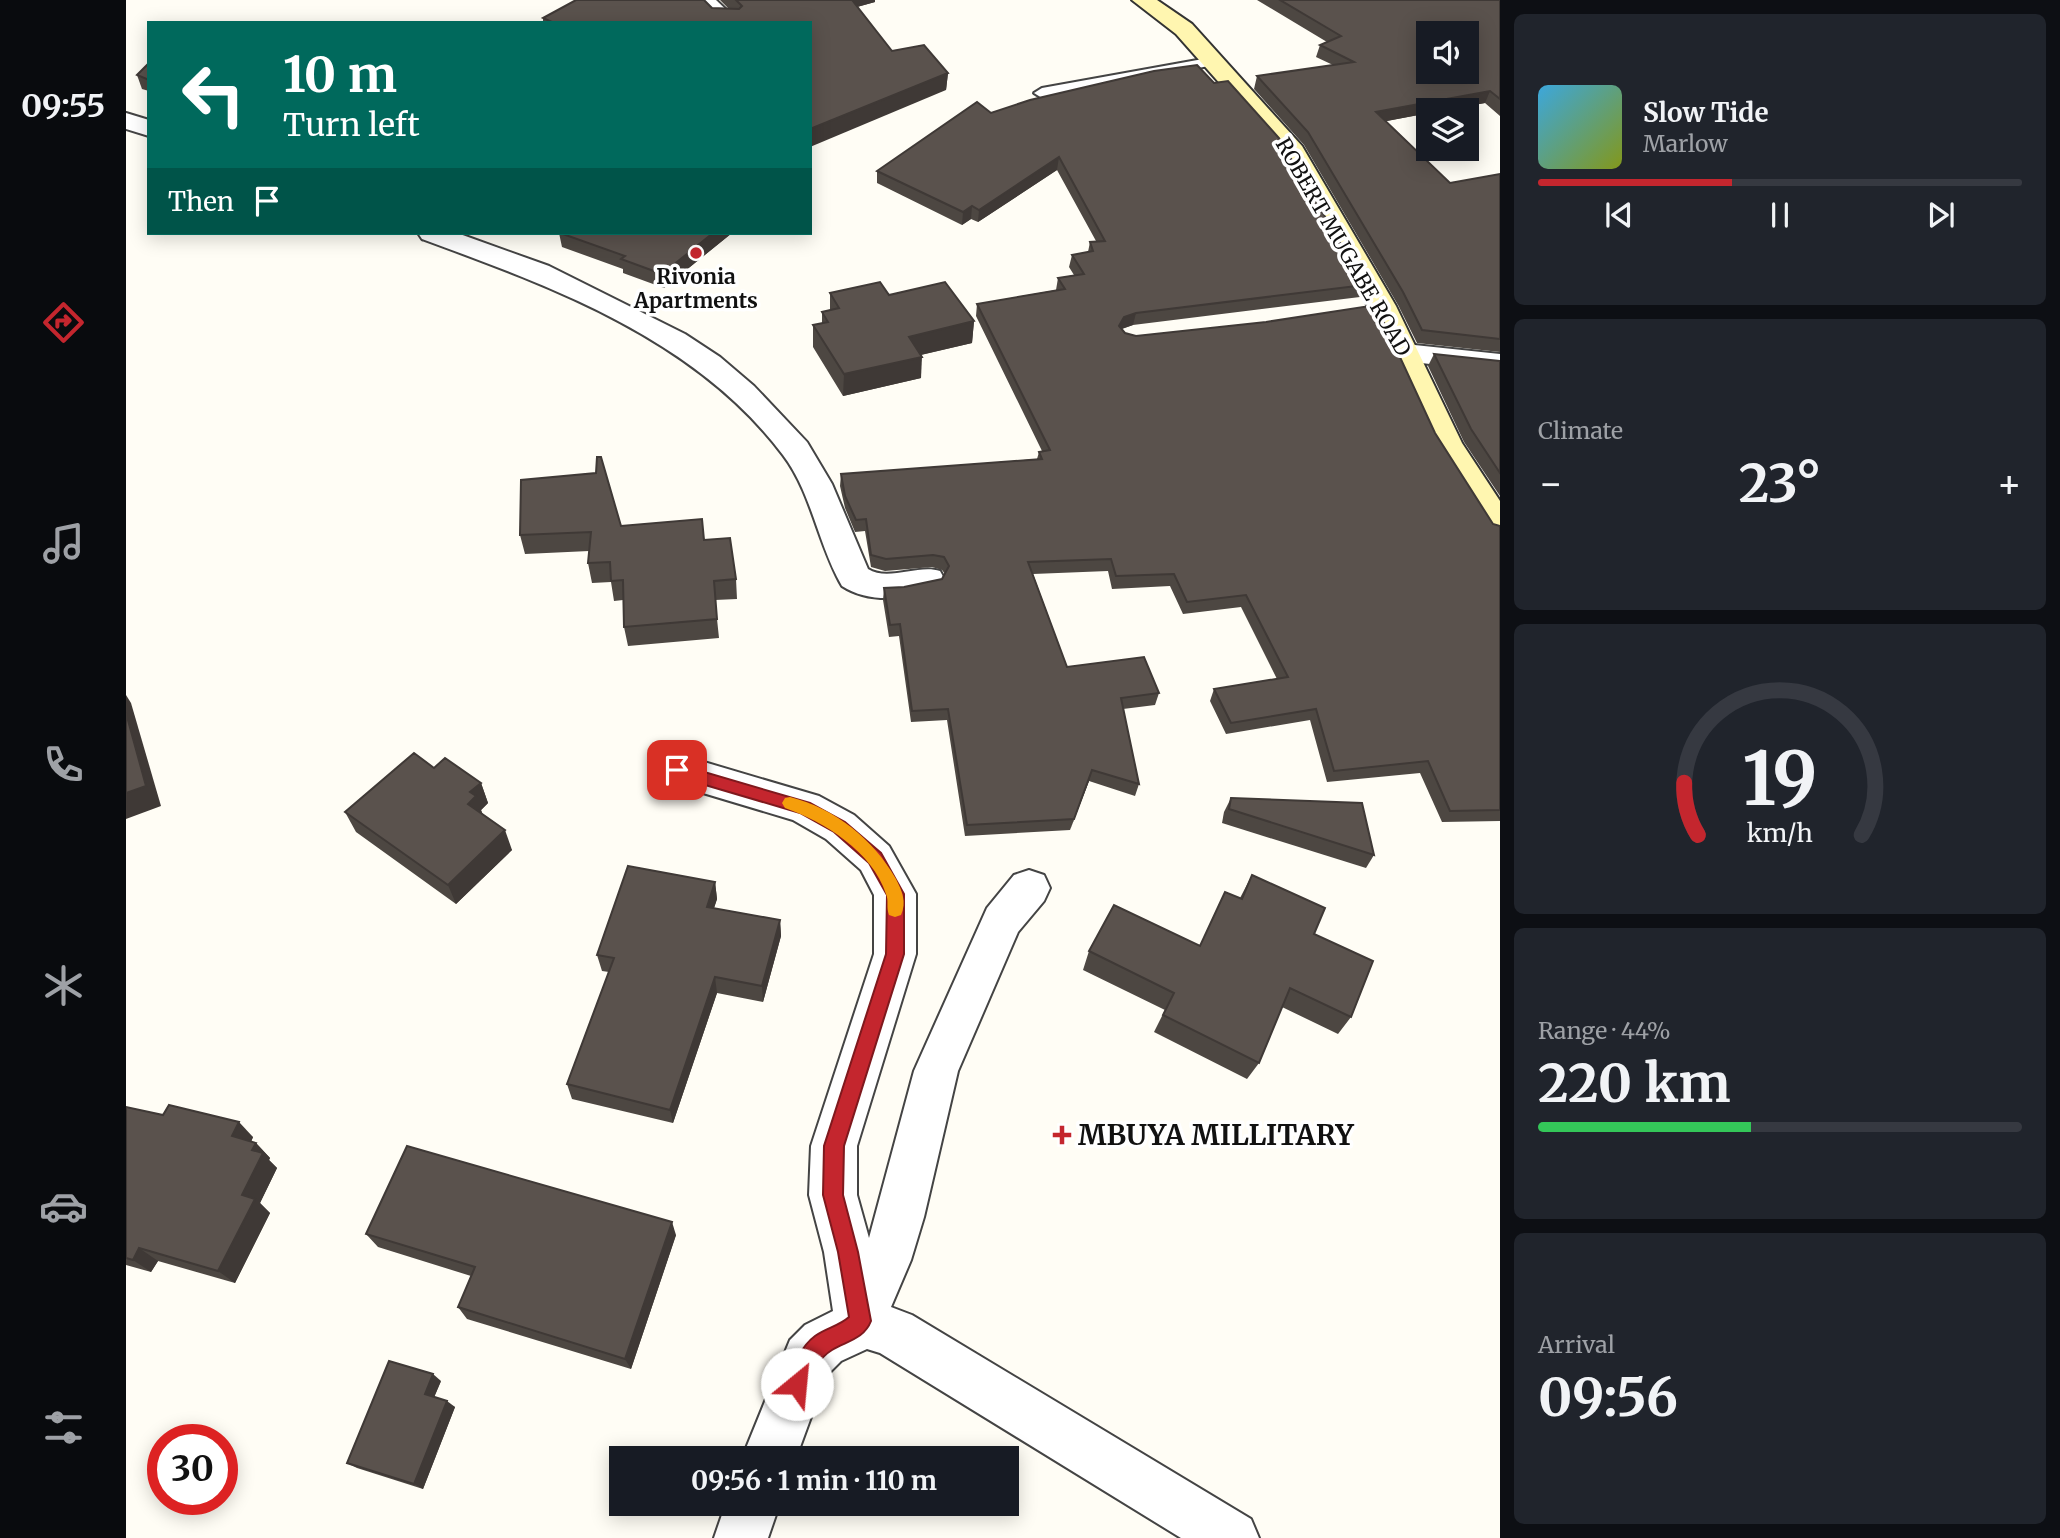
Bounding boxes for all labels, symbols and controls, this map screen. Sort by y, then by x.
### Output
map controls [1416,21,1479,161]
button: sound [1416,21,1479,84]
text: 10 m [283,44,397,105]
icon: left [168,49,259,140]
text: 09:55 [21,86,105,126]
text: Slow Tide [1643,96,1769,129]
button: layers [1416,98,1479,161]
text: Turn left [283,105,420,145]
text: Marlow [1643,129,1728,158]
street label: ROBERT MUGABE ROAD [1270,133,1417,361]
icon: arrive [248,182,286,220]
text: Then [168,185,234,218]
icon: previous [1600,196,1638,234]
icon: pause [1761,196,1799,234]
icon: next [1922,196,1960,234]
marker: Rivonia Apartments [688,245,704,261]
place label: Rivonia Apartments [633,263,758,314]
icon: directions [39,298,88,347]
text: Climate [1538,416,1623,445]
text: 23° [1739,451,1821,516]
text: − [1538,460,1563,507]
text: + [1997,460,2022,507]
icon: music [39,519,88,568]
text: 19 [1742,733,1818,825]
icon: phone [39,740,88,789]
pin [647,740,707,800]
icon: arrive [658,751,696,789]
text: km/h [1747,817,1813,849]
icon: climate [39,961,88,1010]
text: Range · 44% [1538,1016,1671,1045]
text: 220 km [1538,1051,1731,1116]
place label: MBUYA MILLITARY [1078,1117,1354,1153]
marker: MBUYA MILLITARY [1052,1125,1072,1145]
icon: car [39,1182,88,1231]
text: Arrival [1538,1330,1615,1359]
position arrow [760,1347,834,1421]
text: 09:56 [1538,1365,1678,1430]
icon: filters [39,1403,88,1452]
speed limit sign: 30 [147,1424,238,1515]
text: 09:56 · 1 min · 110 m [691,1464,937,1497]

